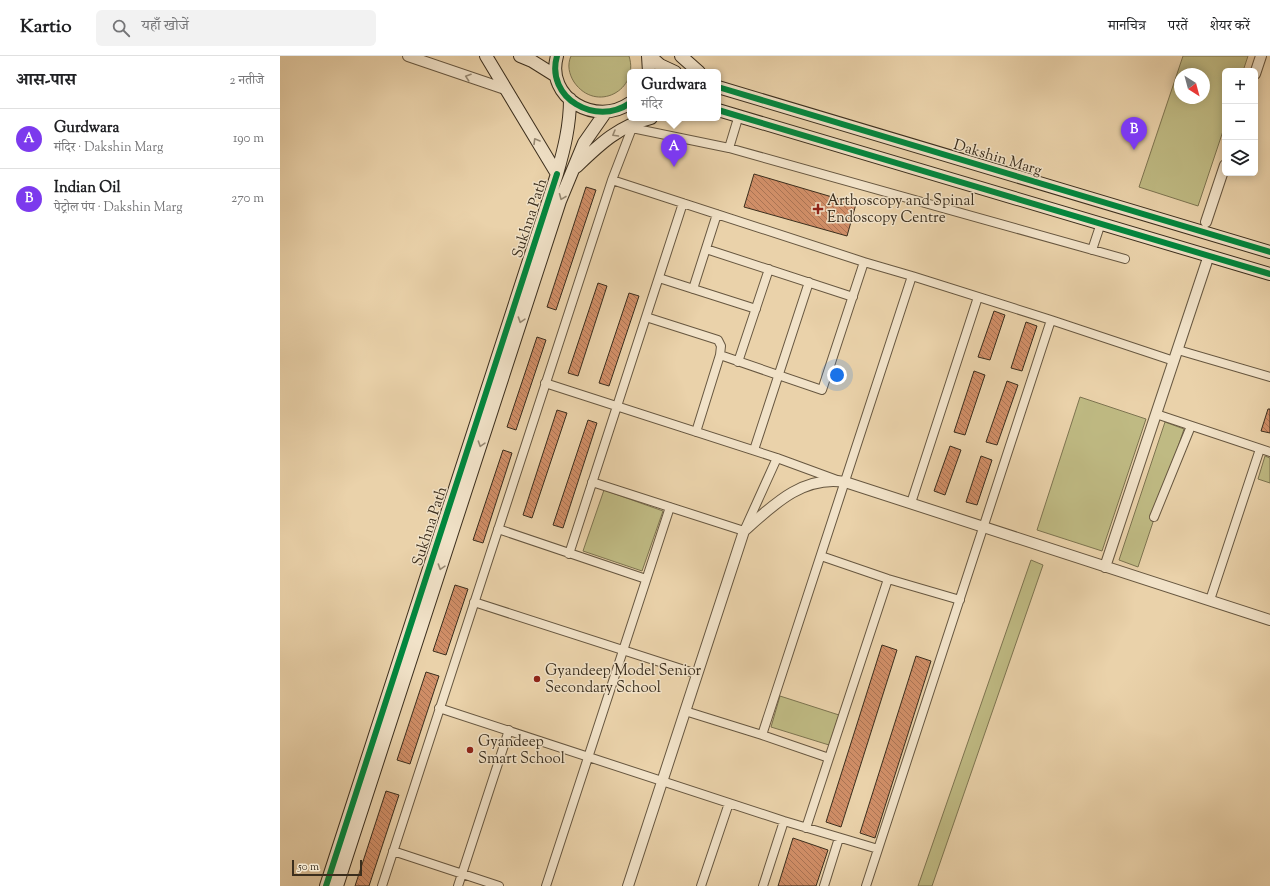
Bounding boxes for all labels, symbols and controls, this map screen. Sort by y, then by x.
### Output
search box [96,10,376,46]
text: Kartio [20,14,72,41]
text: यहाँ खोजें [142,16,189,37]
icon: search [110,17,132,39]
text: मानचित्र [1108,17,1146,37]
text: परतें [1168,17,1188,37]
text: शेयर करें [1210,17,1250,37]
north arrow [1174,68,1210,104]
map controls [1222,68,1258,176]
button: + [1222,68,1258,104]
text: आस-पास [16,69,76,93]
popup [627,69,721,121]
text: 2 नतीजे [230,72,264,90]
one-way arrow [465,73,472,81]
text: Gurdwara [641,75,707,96]
text: मंदिर [641,96,663,114]
button: − [1222,104,1258,140]
pin: B [1121,117,1147,150]
text: Gurdwara [54,118,119,139]
one-way arrow [612,129,619,136]
text: A [24,130,34,148]
text: 190 m [233,130,264,148]
pin: A [661,134,687,167]
street label: Dakshin Marg [951,135,1044,182]
one-way arrow [534,138,541,145]
text: मंदिर · Dakshin Marg [54,139,163,157]
button: layers [1222,140,1258,176]
street label: Sukhna Path [508,176,553,261]
text: Indian Oil [54,178,121,199]
text: B [25,190,33,208]
text: 270 m [231,190,264,208]
place label: Arthoscopy and Spinal Endoscopy Centre [827,191,975,229]
one-way arrow [559,192,567,200]
text: पेट्रोल पंप · Dakshin Marg [54,199,183,217]
marker: Arthoscopy and Spinal Endoscopy Centre [812,203,824,215]
one-way arrow [518,316,526,323]
your location [827,365,847,385]
one-way arrow [477,440,486,447]
street label: Sukhna Path [408,484,453,569]
one-way arrow [437,564,446,571]
place label: Gyandeep Model Senior Secondary School [545,661,702,699]
marker: Gyandeep Model Senior Secondary School [532,674,542,684]
place label: Gyandeep Smart School [478,732,565,770]
marker: Gyandeep Smart School [465,745,475,755]
scale bar [292,858,362,877]
text: 50 m [298,859,319,875]

